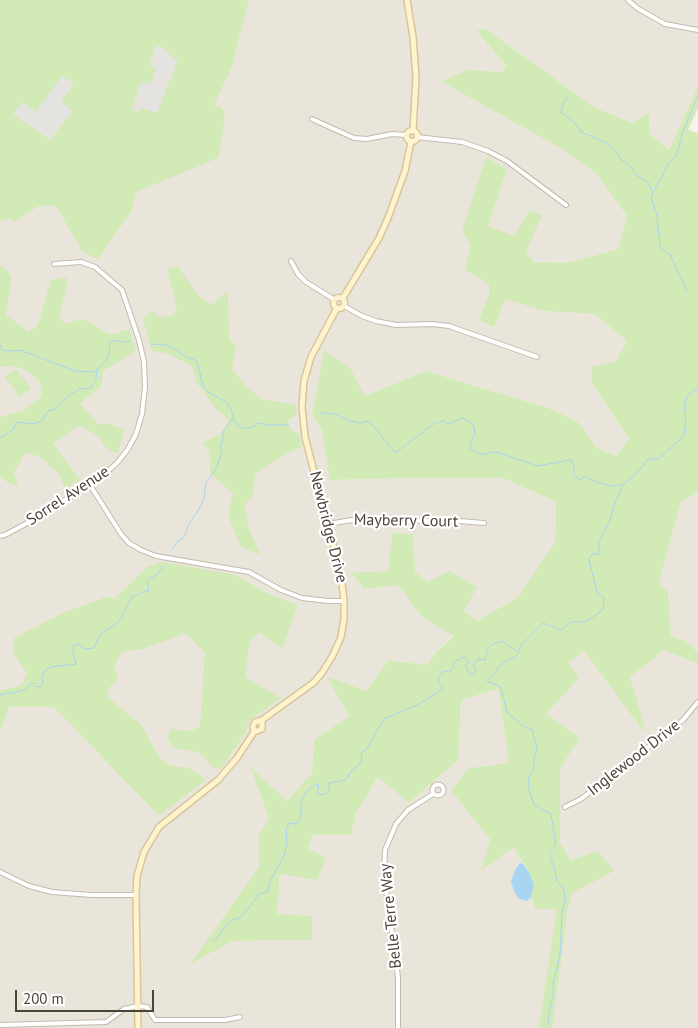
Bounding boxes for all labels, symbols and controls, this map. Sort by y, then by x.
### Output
street label: Sorrel Avenue [23,462,113,530]
street label: Newbridge Drive [305,469,351,585]
street label: Mayberry Court [354,510,458,532]
street label: Inglewood Drive [584,716,684,800]
street label: Belle Terre Way [376,863,406,969]
scale bar [18,980,156,1012]
text: 200 m [23,989,64,1008]

